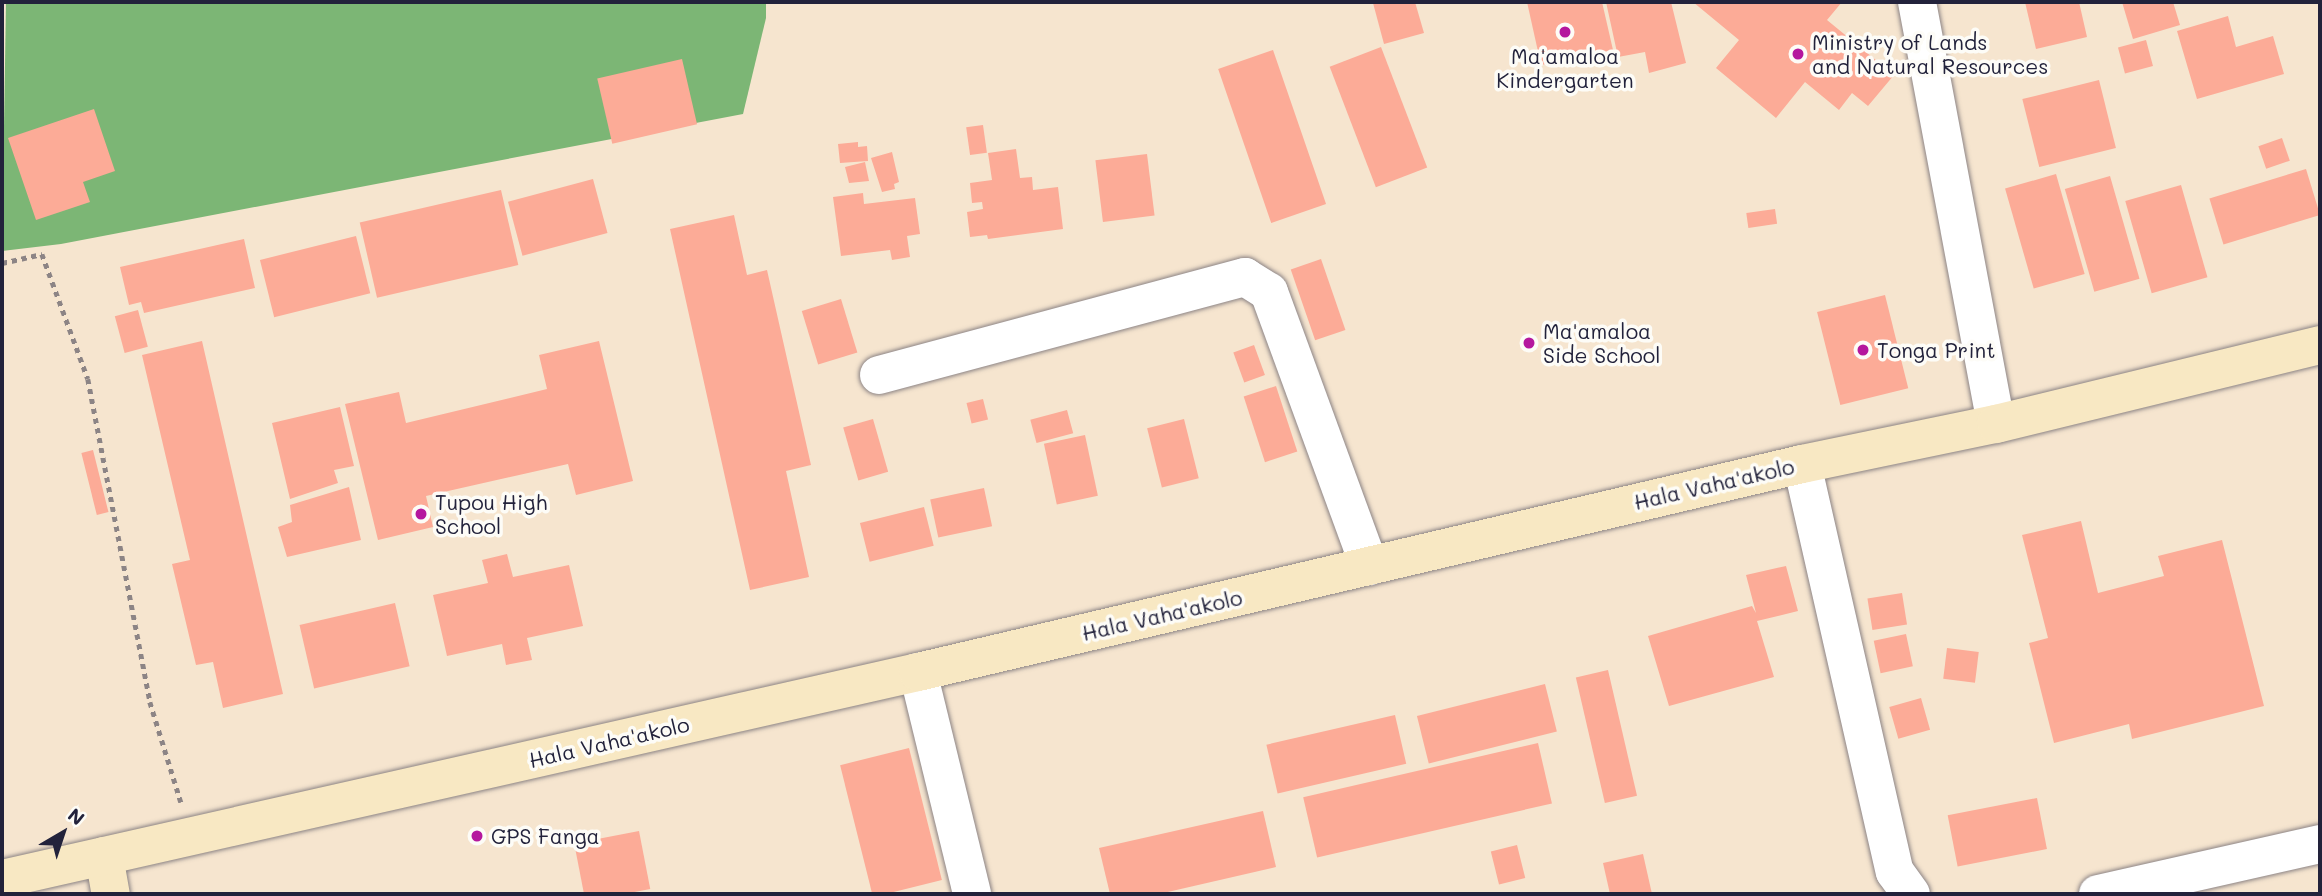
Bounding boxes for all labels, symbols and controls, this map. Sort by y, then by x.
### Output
marker: Ma'amaloa Kindergarten [1557,24,1573,40]
place label: Ministry of Lands and Natural Resources [1812,29,2048,79]
place label: Ma'amaloa Kindergarten [1496,43,1634,93]
marker: Ministry of Lands and Natural Resources [1790,46,1806,62]
place label: Ma'amaloa Side School [1543,318,1660,368]
marker: Ma'amaloa Side School [1521,335,1537,351]
place label: Tonga Print [1877,337,1995,363]
marker: Tonga Print [1855,342,1871,358]
street label: Hala Vaha'akolo [1631,453,1797,515]
place label: Tupou High School [435,489,547,539]
marker: Tupou High School [413,506,429,522]
street label: Hala Vaha'akolo [1079,584,1245,646]
street label: Hala Vaha'akolo [526,711,692,773]
north arrow [28,798,98,868]
text: N [63,802,90,831]
place label: GPS Fanga [491,823,600,849]
marker: GPS Fanga [469,828,485,844]

